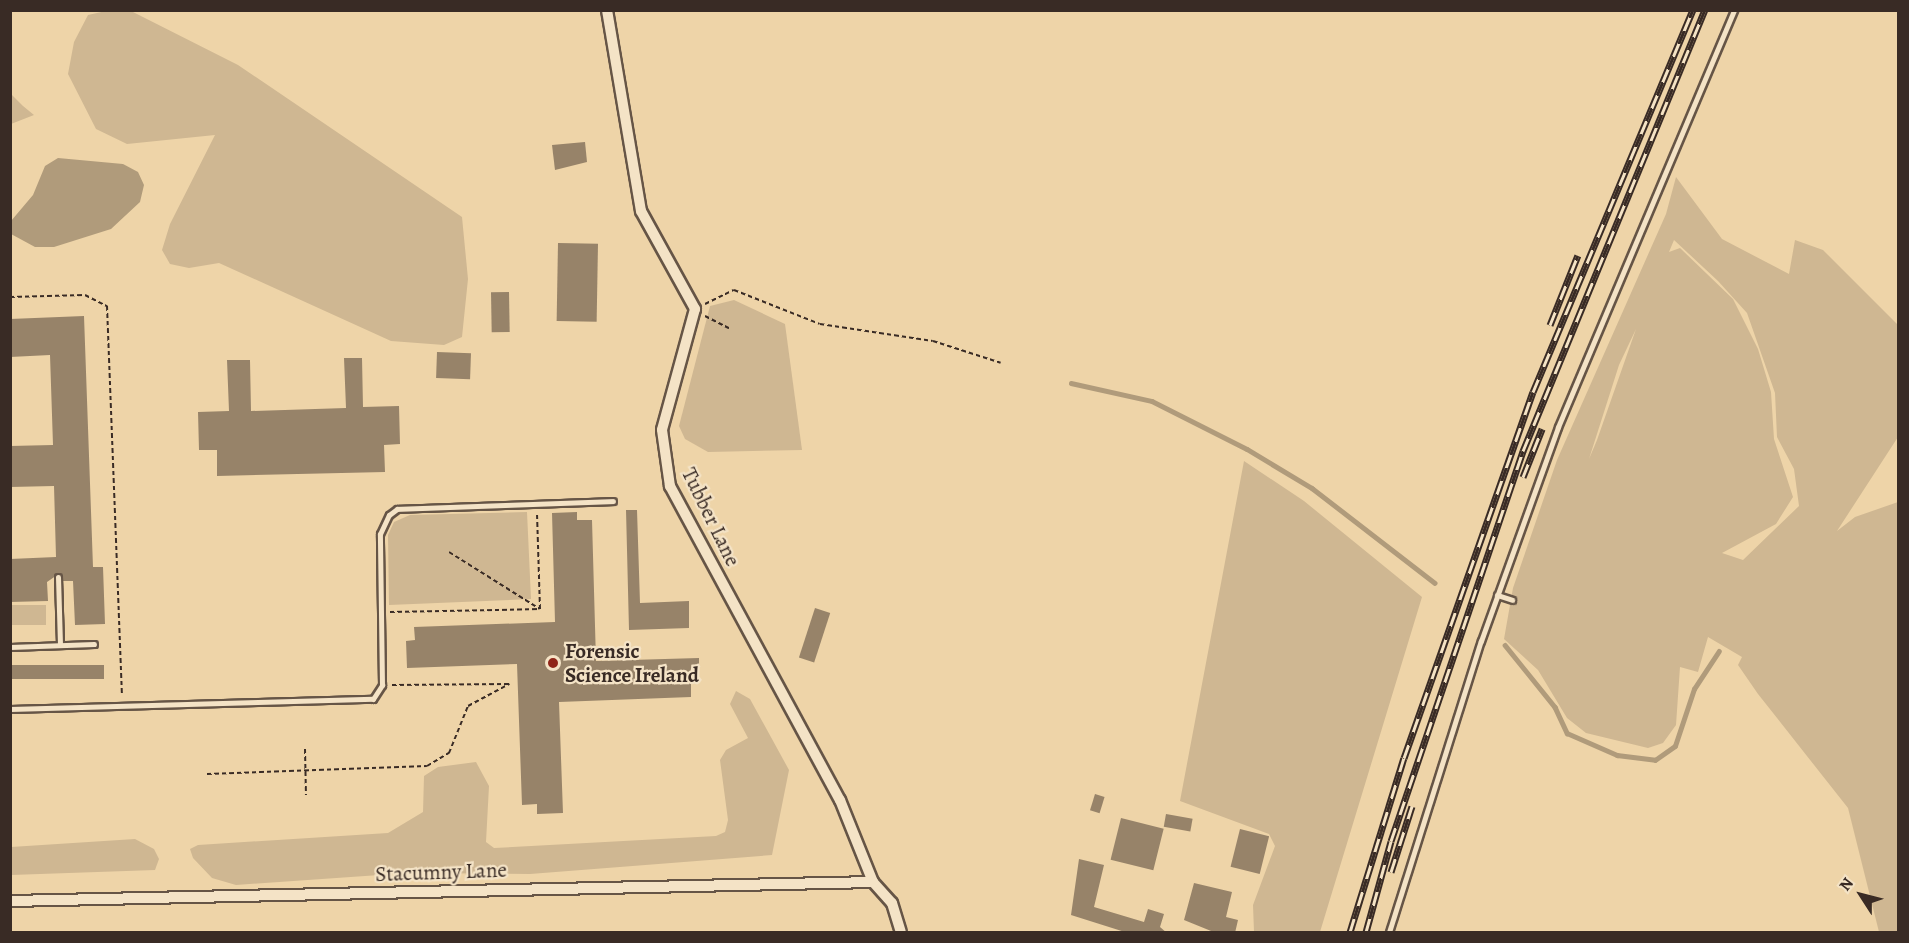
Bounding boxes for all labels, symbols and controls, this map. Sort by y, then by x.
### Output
street label: Tubber Lane [676,464,746,570]
place label: Forensic Science Ireland [565,638,699,688]
marker: Forensic Science Ireland [546,656,560,670]
street label: Stacumny Lane [375,857,507,887]
north arrow [1831,865,1891,925]
text: N [1834,873,1859,896]

